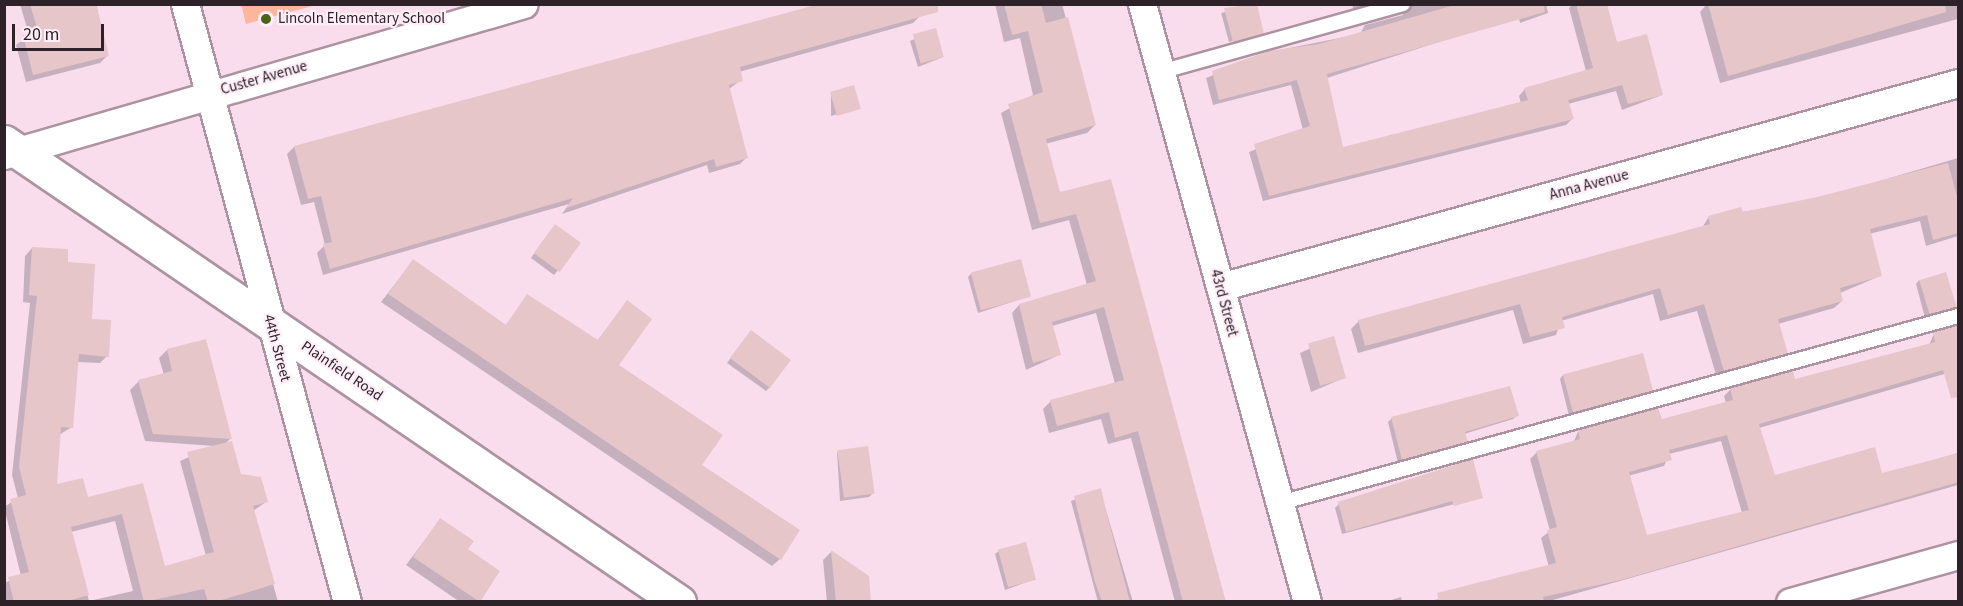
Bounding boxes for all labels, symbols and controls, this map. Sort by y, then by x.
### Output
place label: Lincoln Elementary School [278,10,445,28]
scale bar [15,12,106,50]
marker: Lincoln Elementary School [259,12,273,26]
text: 20 m [23,22,59,47]
street label: Custer Avenue [219,57,309,99]
street label: Anna Avenue [1547,166,1631,204]
street label: 43rd Street [1206,267,1242,339]
street label: 44th Street [259,312,295,384]
street label: Plainfield Road [298,337,386,405]

